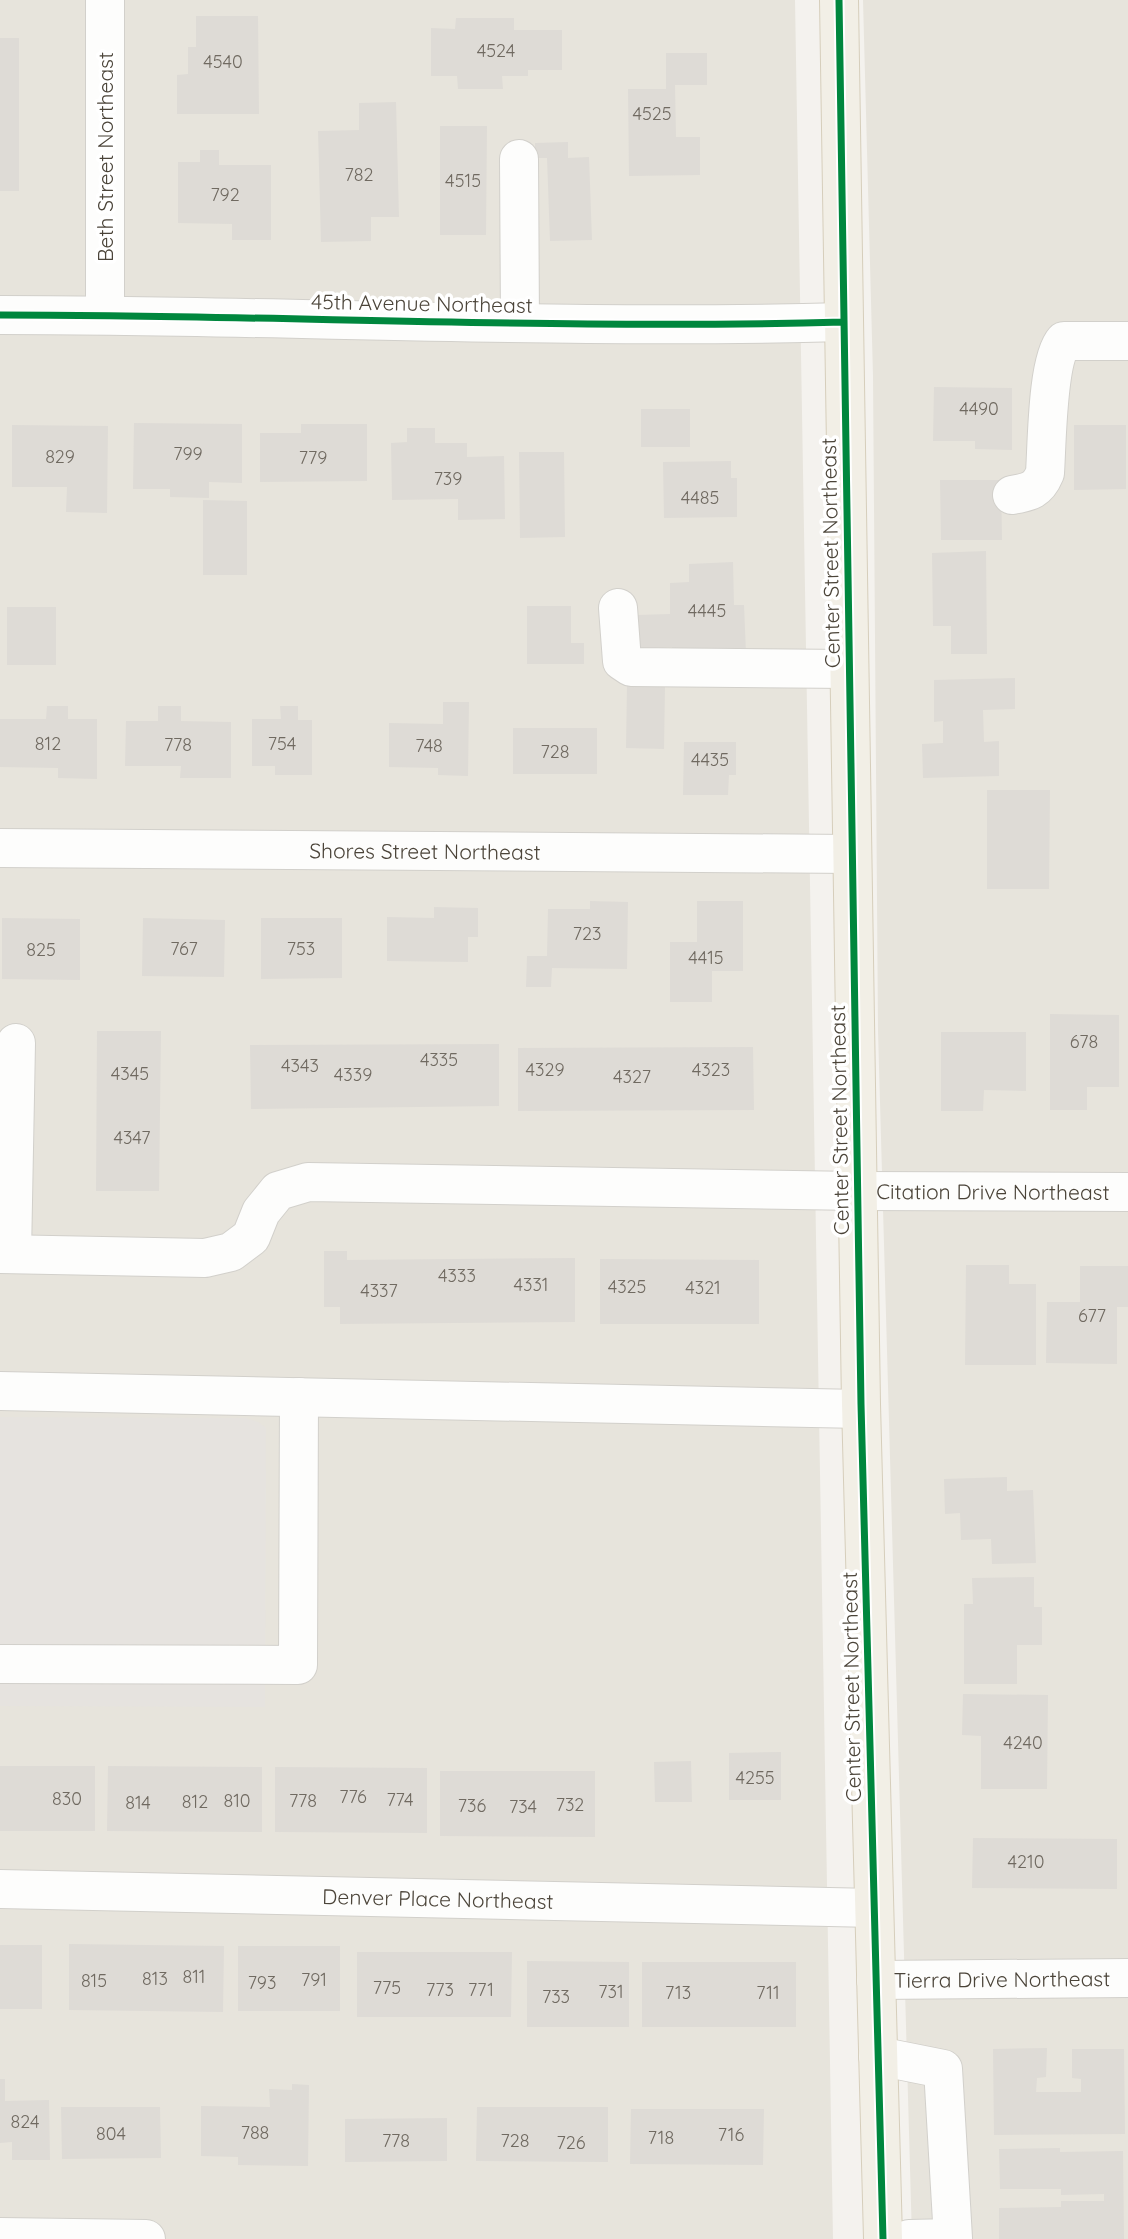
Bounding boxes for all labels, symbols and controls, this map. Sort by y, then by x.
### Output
house number: 4524 [477,39,515,62]
house number: 4540 [203,50,243,73]
street label: Beth Street Northeast [92,52,118,262]
house number: 4525 [632,102,672,125]
house number: 782 [345,163,373,186]
house number: 4515 [445,169,481,192]
house number: 792 [210,183,240,206]
street label: 45th Avenue Northeast [311,288,533,318]
house number: 4490 [959,397,999,420]
street label: Center Street Northeast [815,438,845,668]
house number: 799 [173,442,203,465]
house number: 829 [45,445,75,468]
house number: 779 [299,446,327,469]
house number: 739 [434,467,462,490]
house number: 4485 [681,486,719,509]
house number: 4445 [688,599,726,622]
house number: 812 [35,732,61,755]
house number: 754 [268,732,296,755]
house number: 778 [164,733,192,756]
house number: 748 [415,734,443,757]
house number: 728 [541,740,569,763]
house number: 4435 [691,748,729,771]
street label: Shores Street Northeast [309,837,541,865]
house number: 723 [573,922,601,945]
house number: 767 [170,937,198,960]
house number: 753 [287,937,315,960]
house number: 825 [26,938,56,961]
house number: 4415 [688,946,724,969]
street label: Center Street Northeast [824,1005,854,1235]
house number: 678 [1070,1030,1098,1053]
house number: 4335 [420,1048,458,1071]
house number: 4343 [281,1054,319,1077]
house number: 4329 [526,1058,564,1081]
house number: 4323 [692,1058,730,1081]
house number: 4345 [111,1062,149,1085]
house number: 4339 [334,1063,372,1086]
house number: 4327 [613,1065,651,1088]
house number: 4347 [113,1126,151,1149]
street label: Citation Drive Northeast [876,1178,1110,1205]
house number: 4333 [438,1264,476,1287]
house number: 4331 [513,1273,549,1296]
house number: 4325 [608,1275,646,1298]
house number: 4321 [685,1276,721,1299]
house number: 4337 [360,1279,398,1302]
house number: 677 [1078,1304,1106,1327]
street label: Center Street Northeast [836,1572,866,1802]
house number: 4240 [1003,1731,1043,1754]
house number: 4255 [735,1766,775,1789]
house number: 776 [339,1785,367,1808]
house number: 830 [52,1787,82,1810]
house number: 774 [386,1788,414,1811]
house number: 810 [223,1789,251,1812]
house number: 778 [289,1789,317,1812]
house number: 812 [182,1790,208,1813]
house number: 814 [125,1791,151,1814]
house number: 732 [556,1793,584,1816]
house number: 736 [458,1794,486,1817]
house number: 734 [509,1795,537,1818]
house number: 4210 [1008,1850,1044,1873]
street label: Denver Place Northeast [322,1883,554,1914]
house number: 811 [182,1965,206,1988]
street label: Tierra Drive Northeast [894,1965,1110,1993]
house number: 813 [142,1967,168,1990]
house number: 791 [301,1968,327,1991]
house number: 815 [81,1969,107,1992]
house number: 793 [248,1971,276,1994]
house number: 775 [373,1976,401,1999]
house number: 773 [426,1978,454,2001]
house number: 771 [468,1978,494,2001]
house number: 731 [598,1980,624,2003]
house number: 713 [665,1981,691,2004]
house number: 711 [756,1981,780,2004]
house number: 733 [542,1985,570,2008]
house number: 824 [11,2110,39,2133]
house number: 788 [241,2121,269,2144]
house number: 804 [96,2122,126,2145]
house number: 716 [718,2123,745,2146]
house number: 718 [648,2126,674,2149]
house number: 778 [382,2129,410,2152]
house number: 728 [501,2129,529,2152]
house number: 726 [557,2131,586,2154]

